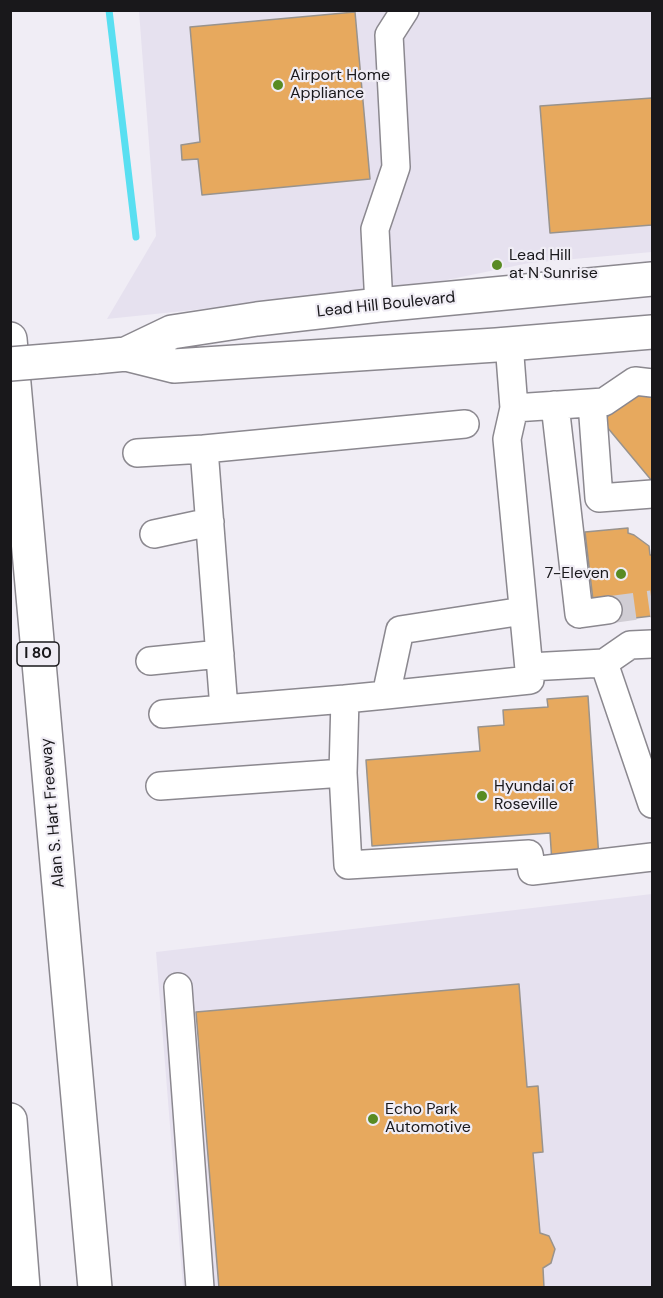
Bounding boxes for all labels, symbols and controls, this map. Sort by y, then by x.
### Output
place label: Airport Home Appliance [290,66,390,104]
marker: Airport Home Appliance [271,78,285,92]
place label: Lead Hill at N Sunrise [509,246,598,284]
marker: Lead Hill at N Sunrise [490,258,504,272]
street label: Lead Hill Boulevard [316,288,456,322]
place label: 7-Eleven [545,564,609,584]
marker: 7-Eleven [614,567,628,581]
road number: I 80 [17,642,59,666]
street label: Alan S. Hart Freeway [37,737,69,889]
place label: Hyundai of Roseville [494,777,574,815]
marker: Hyundai of Roseville [475,789,489,803]
place label: Echo Park Automotive [385,1100,471,1138]
marker: Echo Park Automotive [366,1112,380,1126]

